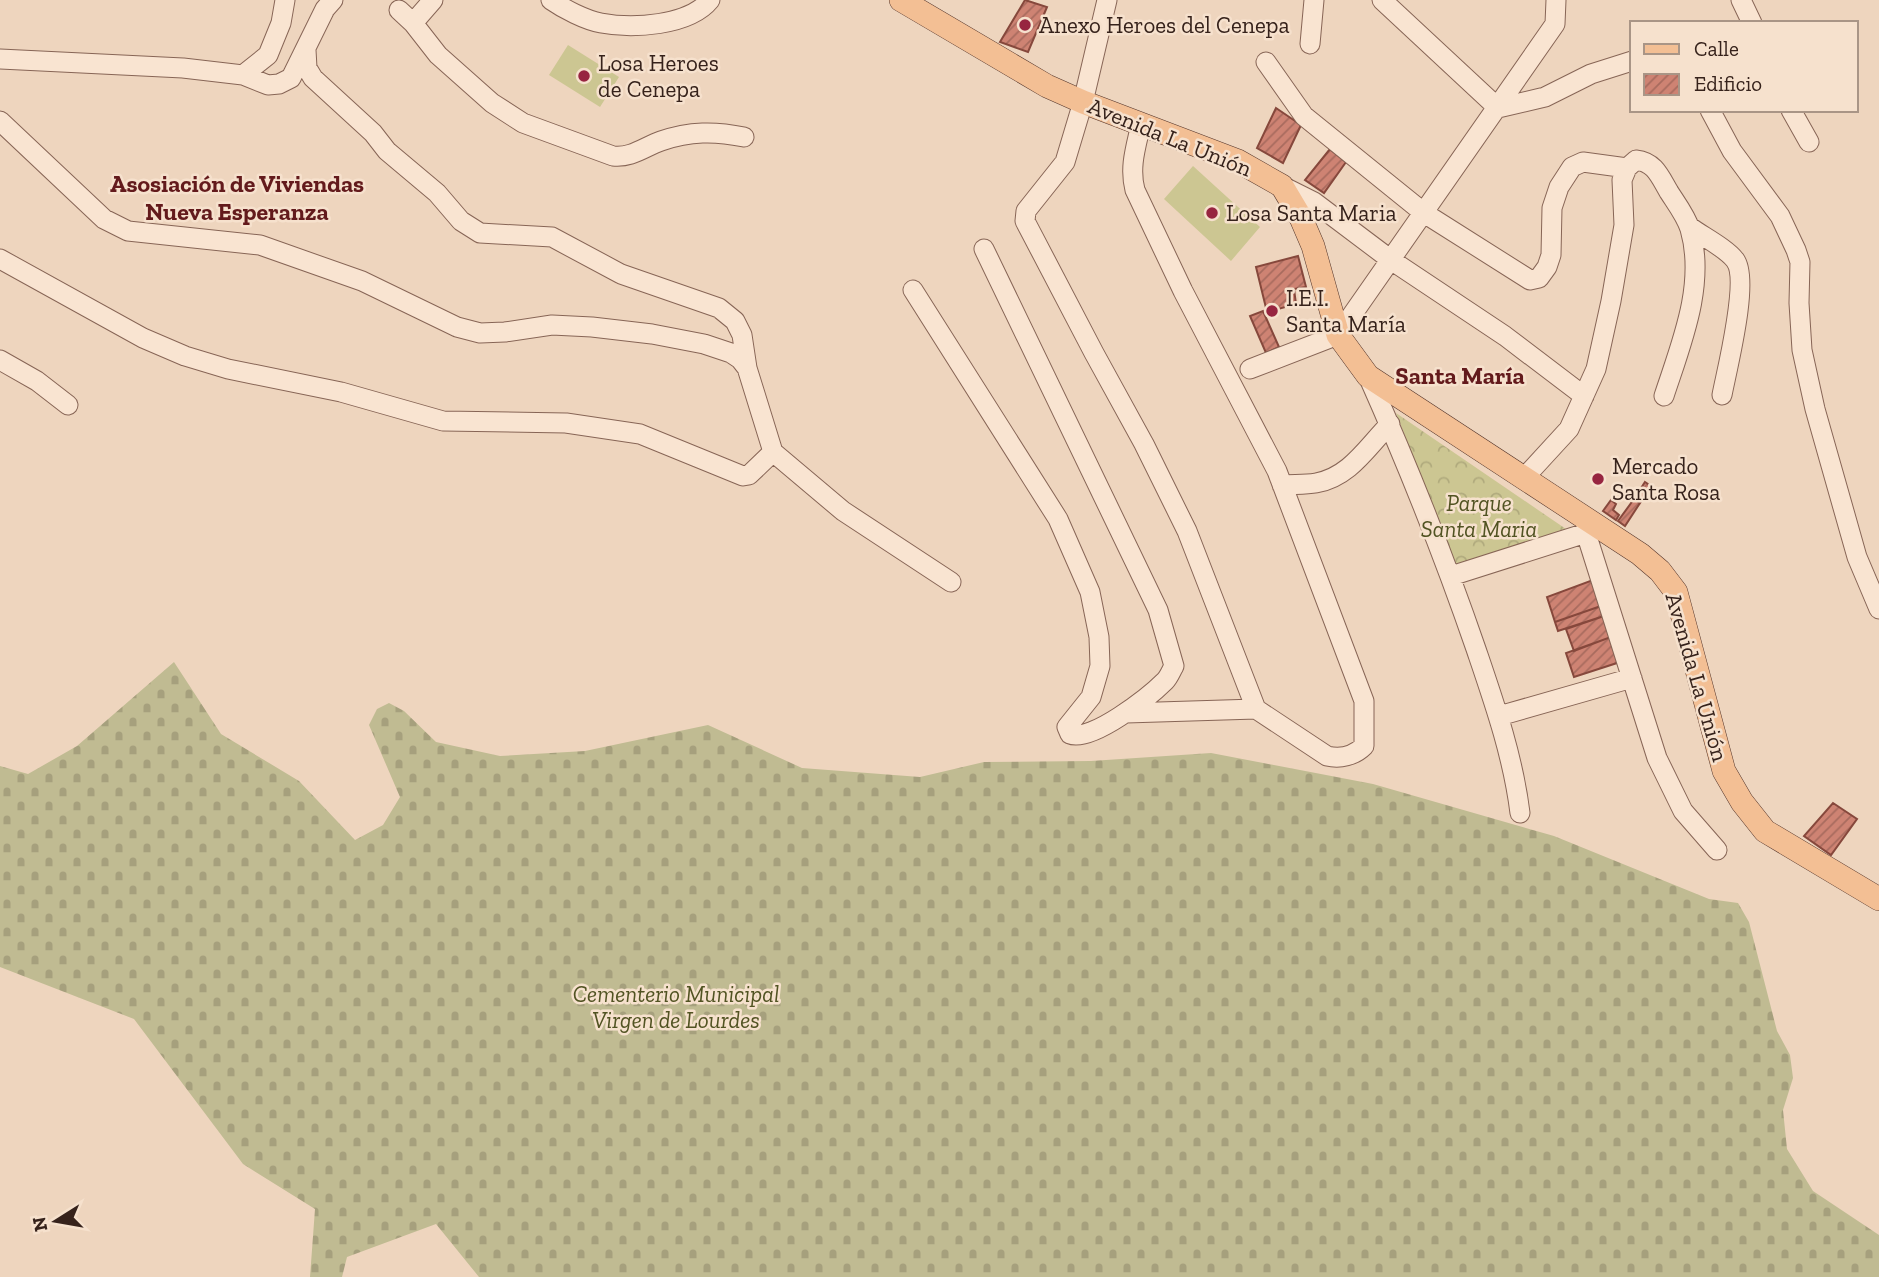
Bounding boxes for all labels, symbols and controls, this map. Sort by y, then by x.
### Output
place label: Anexo Heroes del Cenepa [1039,11,1290,39]
marker: Anexo Heroes del Cenepa [1017,17,1033,33]
legend [1630,21,1858,112]
text: Calle [1694,36,1739,61]
place label: Losa Heroes de Cenepa [598,49,719,103]
marker: Losa Heroes de Cenepa [576,68,592,84]
text: Edificio [1694,71,1762,96]
street label: Avenida La Unión [1084,91,1256,183]
district label: Asosiación de Viviendas Nueva Esperanza [110,169,364,226]
place label: Losa Santa Maria [1226,199,1397,227]
marker: Losa Santa Maria [1204,205,1220,221]
place label: I.E.I. Santa María [1286,284,1406,338]
marker: I.E.I. Santa María [1264,303,1280,319]
district label: Santa María [1395,361,1525,390]
place label: Mercado Santa Rosa [1612,452,1720,506]
marker: Mercado Santa Rosa [1590,471,1606,487]
park label: Parque Santa Maria [1421,489,1537,543]
street label: Avenida La Unión [1660,590,1734,764]
park label: Cementerio Municipal Virgen de Lourdes [573,980,779,1034]
north arrow [21,1186,91,1256]
text: N [27,1215,52,1233]

